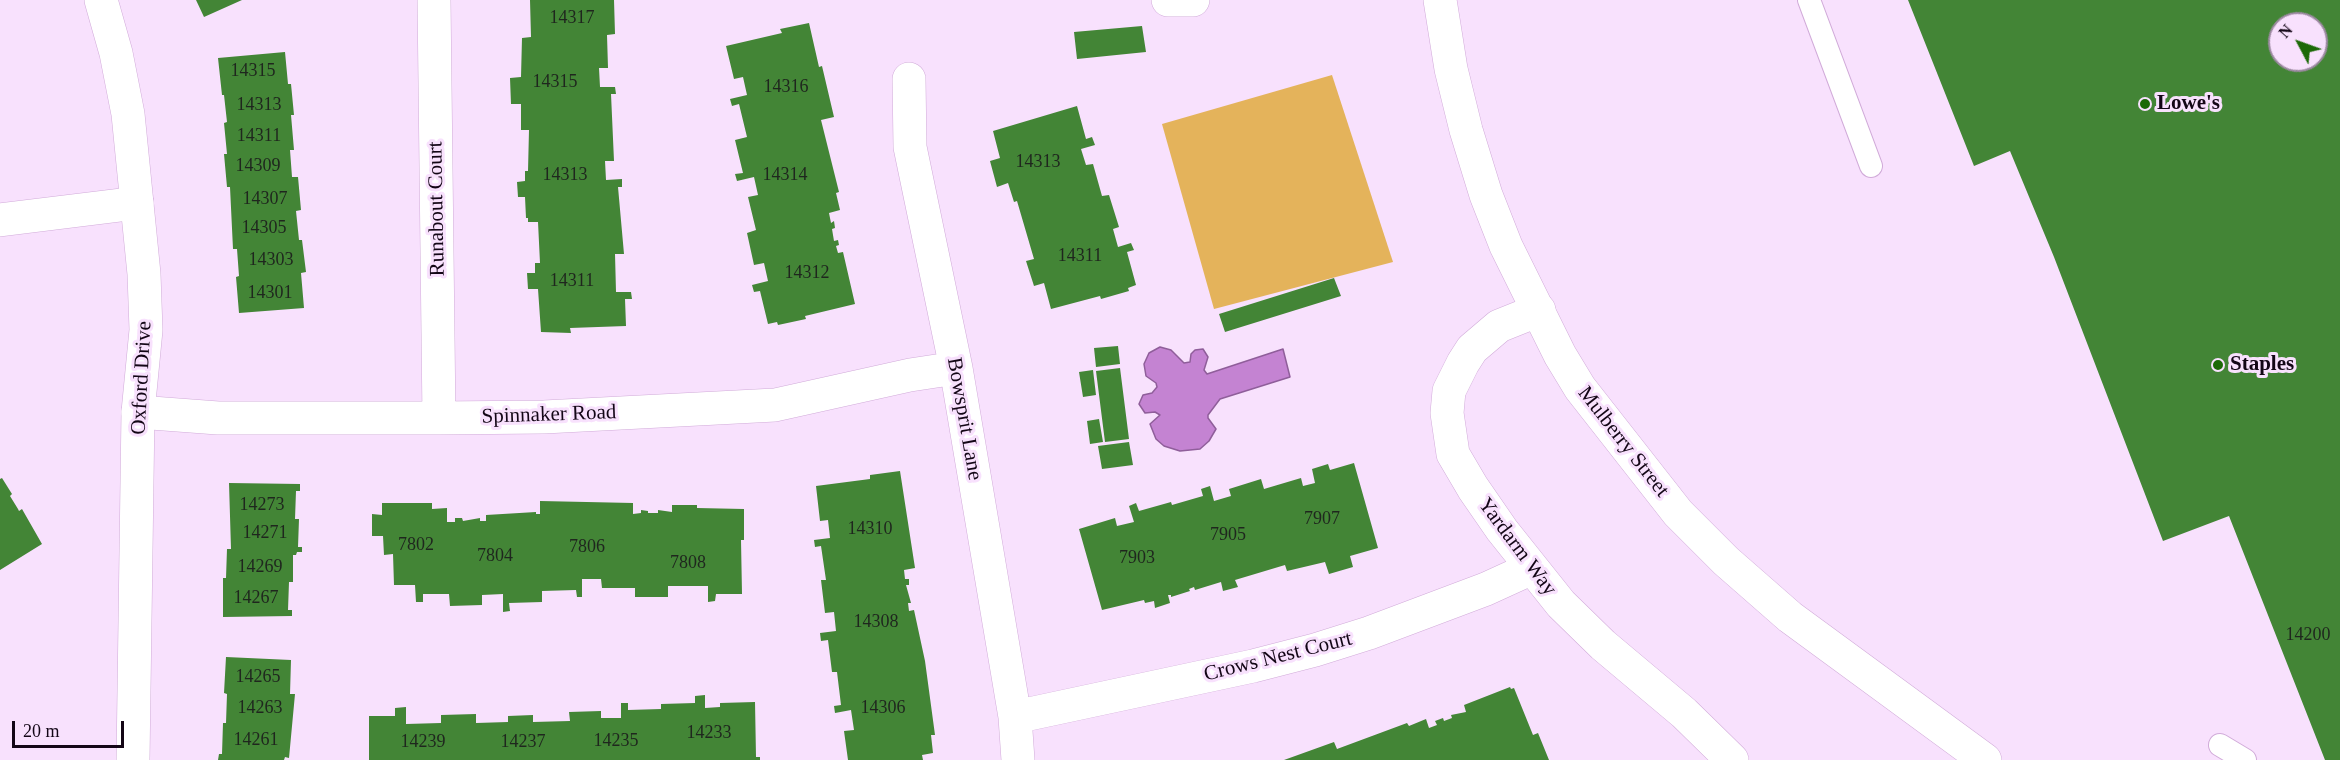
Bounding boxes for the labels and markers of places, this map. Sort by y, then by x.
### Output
place label: Lowe's [2157,91,2220,117]
marker: Lowe's [2138,97,2152,111]
place label: Staples [2230,352,2294,378]
marker: Staples [2211,358,2225,372]

